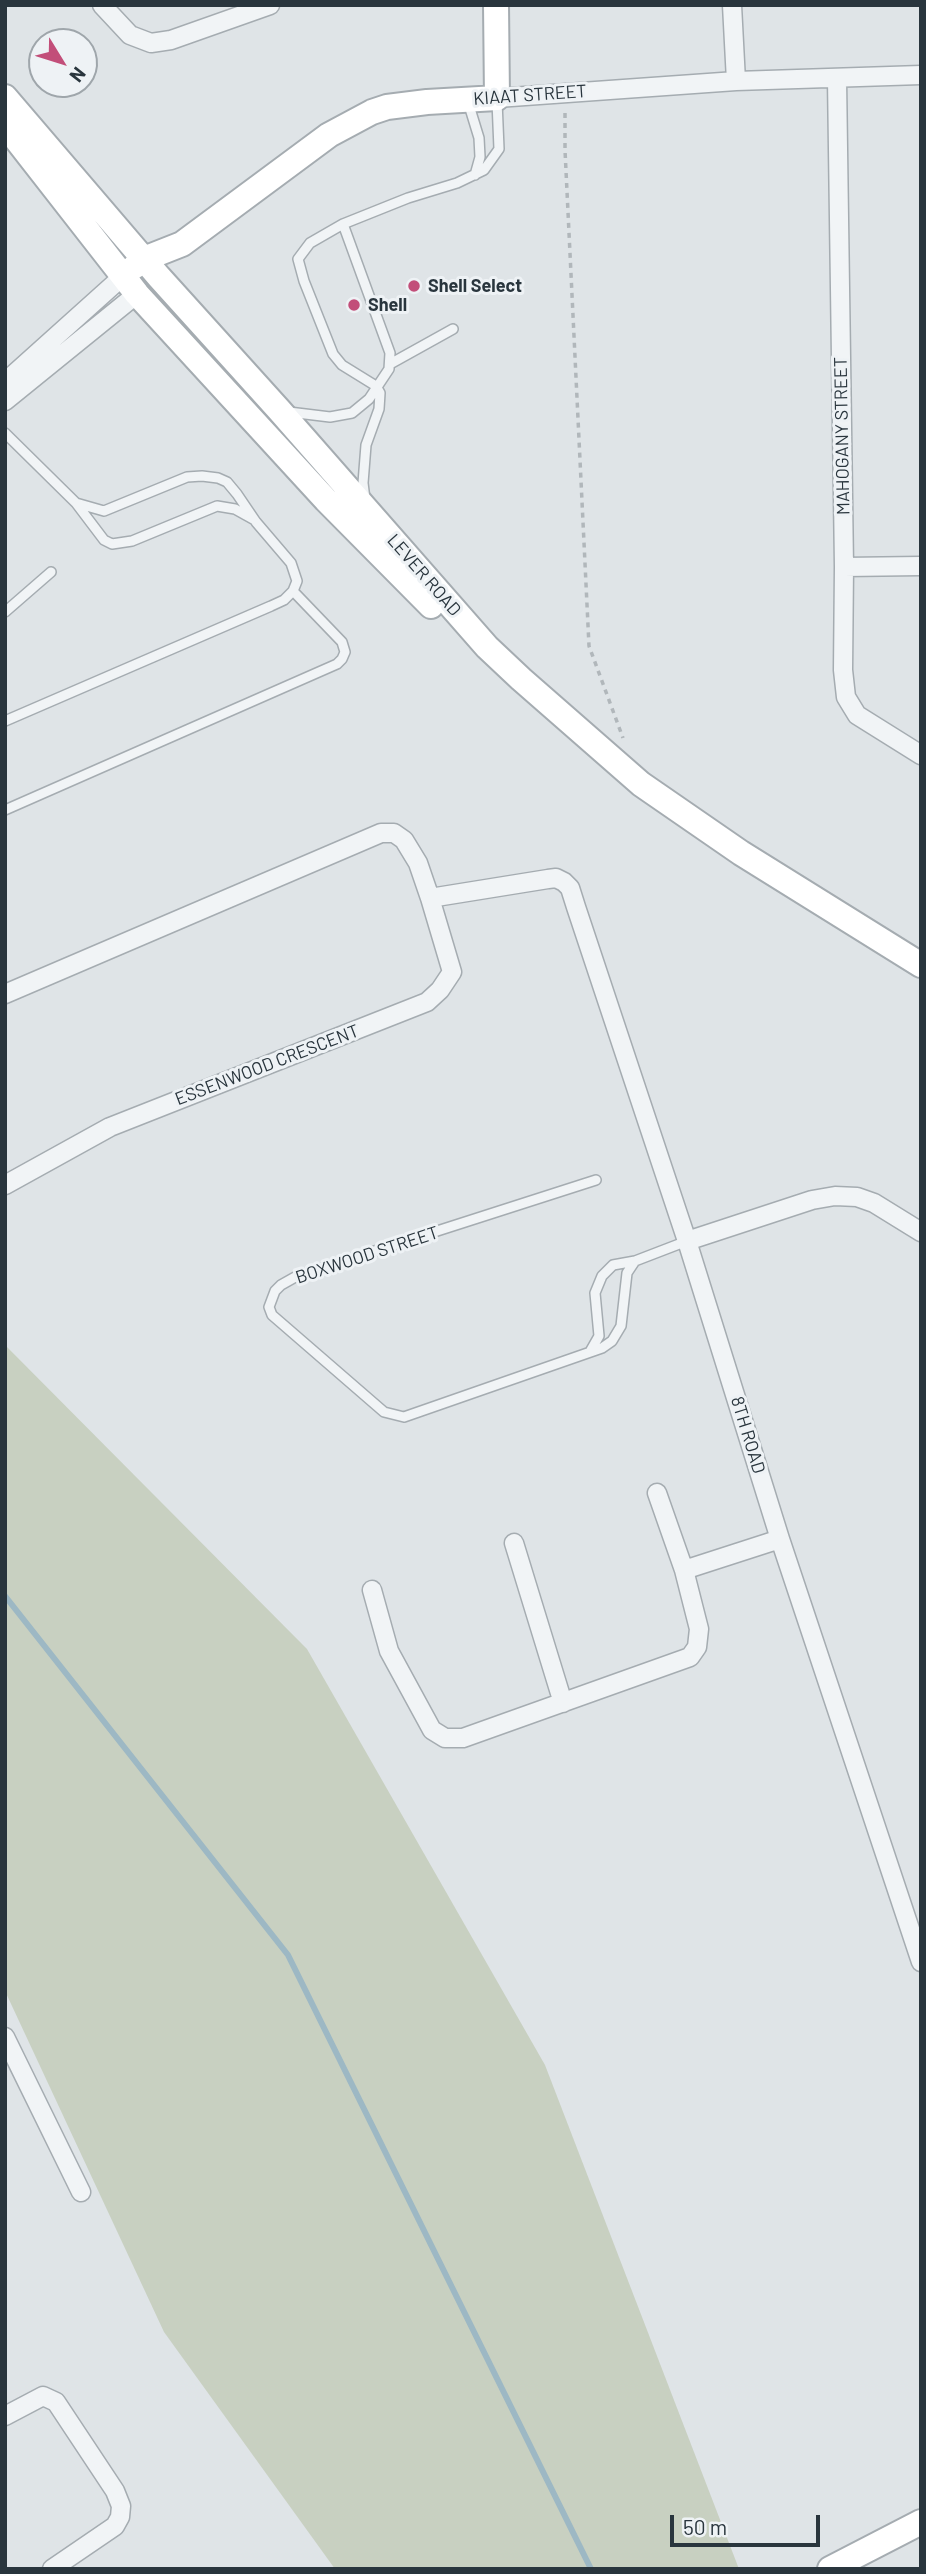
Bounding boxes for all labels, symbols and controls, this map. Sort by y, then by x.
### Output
north arrow [28,28,98,98]
text: N [65,63,91,87]
street label: KIAAT STREET [473,80,587,110]
place label: Shell Select [428,275,522,297]
marker: Shell Select [406,278,422,294]
place label: Shell [368,294,407,316]
marker: Shell [346,297,362,313]
street label: MAHOGANY STREET [830,357,854,515]
street label: LEVER ROAD [383,530,465,620]
street label: ESSENWOOD CRESCENT [172,1020,362,1110]
street label: BOXWOOD STREET [293,1222,441,1288]
street label: 8TH ROAD [726,1394,770,1476]
scale bar [674,2500,824,2544]
text: 50 m [683,2514,727,2539]

